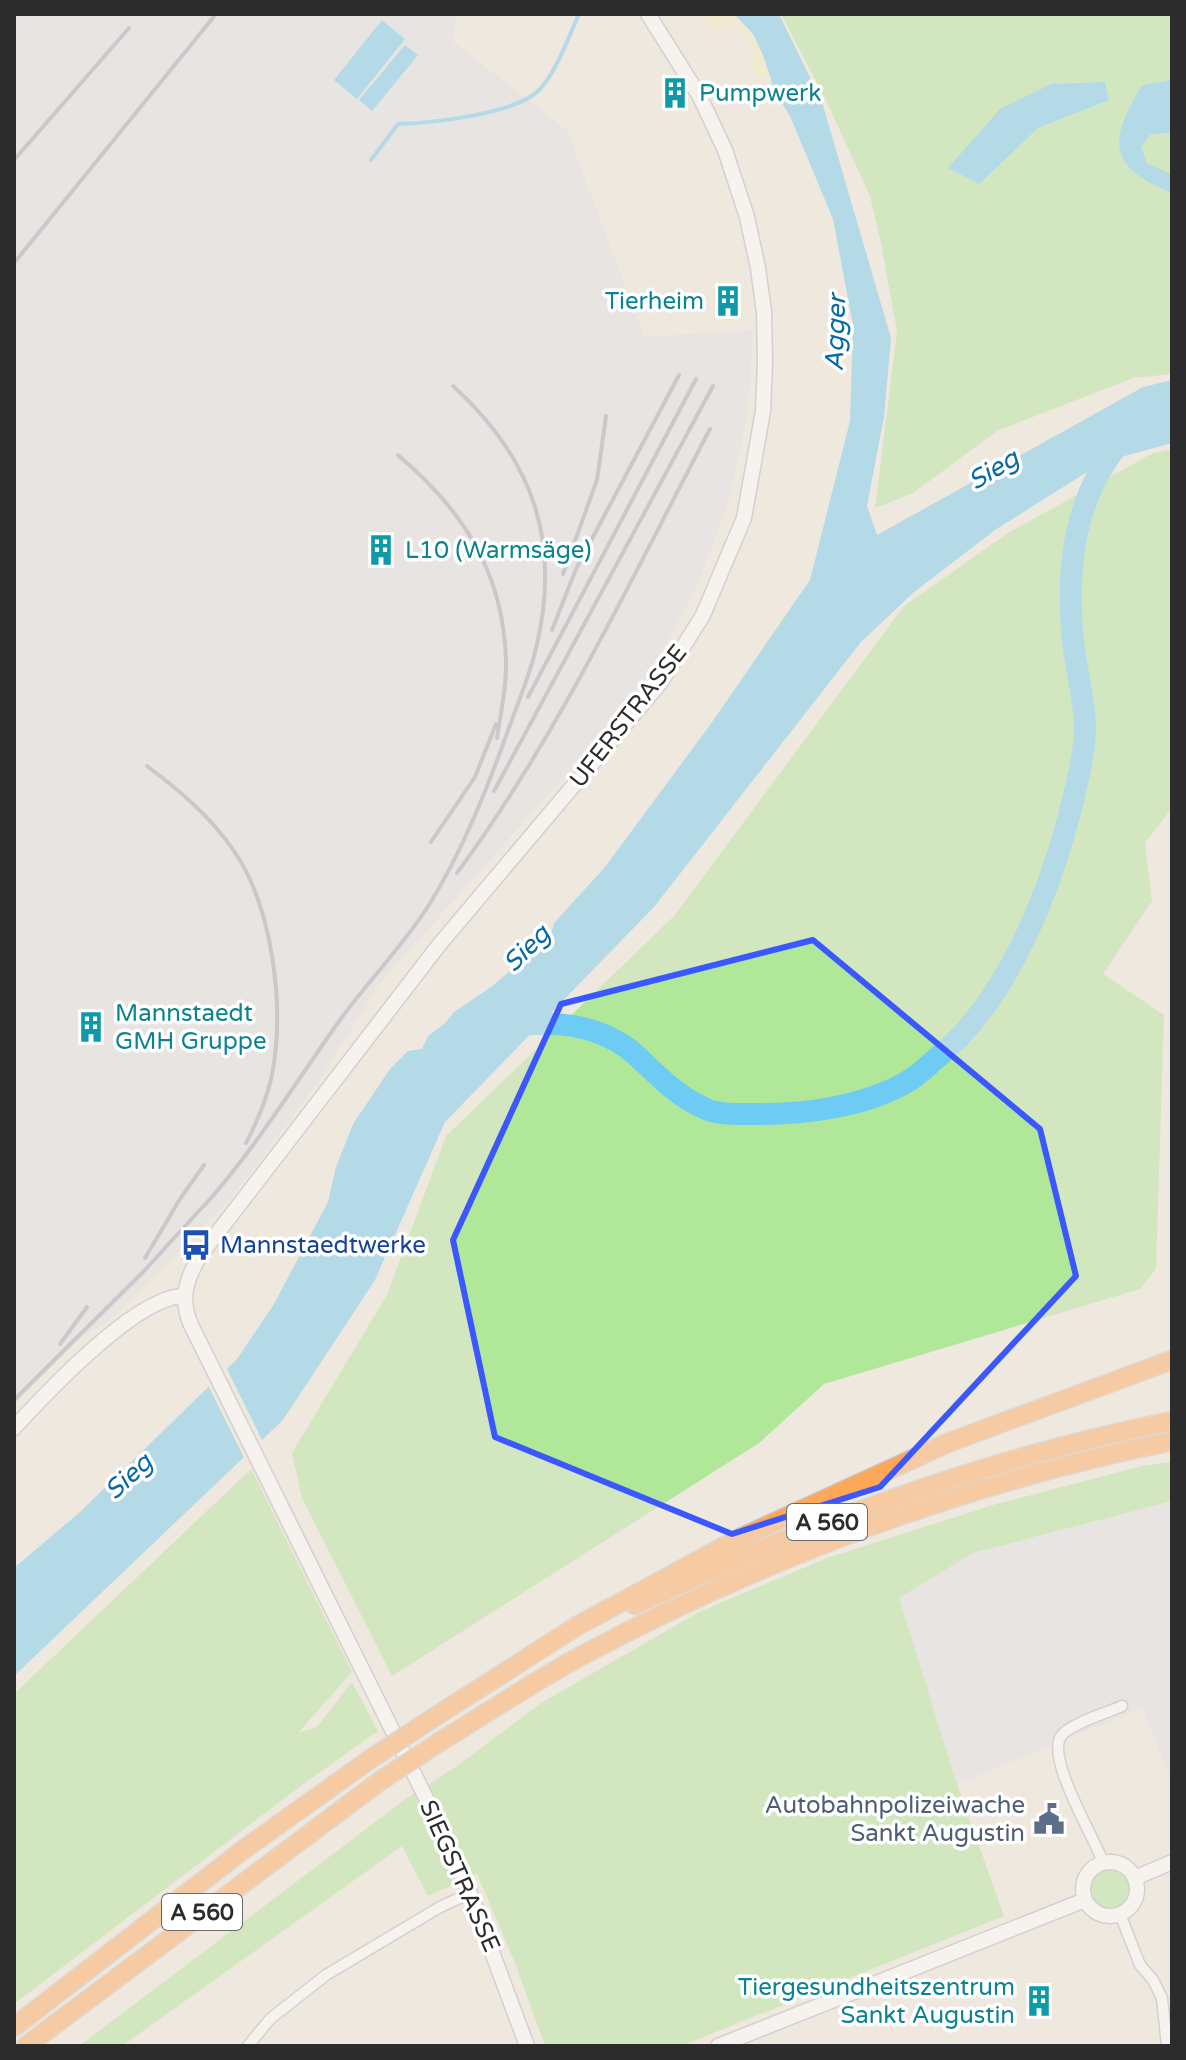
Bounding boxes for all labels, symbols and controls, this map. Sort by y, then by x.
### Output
building icon: Pumpwerk [658,76,692,110]
place label: Pumpwerk [699,79,821,108]
building icon: Tierheim [711,284,745,318]
place label: Tierheim [605,287,704,316]
water label: Agger [819,291,852,372]
water label: Sieg [962,442,1025,496]
building icon: L10 (Warmsäge) [364,533,398,567]
place label: L10 (Warmsäge) [405,536,591,565]
street label: UFERSTRASSE [564,639,693,794]
water label: Sieg [497,917,557,978]
place label: Mannstaedt GMH Gruppe [115,999,267,1056]
building icon: Mannstaedt GMH Gruppe [74,1010,108,1044]
bus stop icon: Mannstaedtwerke [179,1228,213,1262]
place label: Mannstaedtwerke [220,1231,426,1260]
water label: Sieg [98,1446,160,1506]
road number: A 560 [787,1504,867,1540]
place label: Autobahnpolizeiwache Sankt Augustin [765,1791,1025,1848]
street label: SIEGSTRASSE [413,1796,506,1957]
public building icon: Autobahnpolizeiwache Sankt Augustin [1032,1802,1066,1836]
road number: A 560 [162,1894,242,1930]
place label: Tiergesundheitszentrum Sankt Augustin [738,1973,1015,2030]
building icon: Tiergesundheitszentrum Sankt Augustin [1022,1984,1056,2018]

